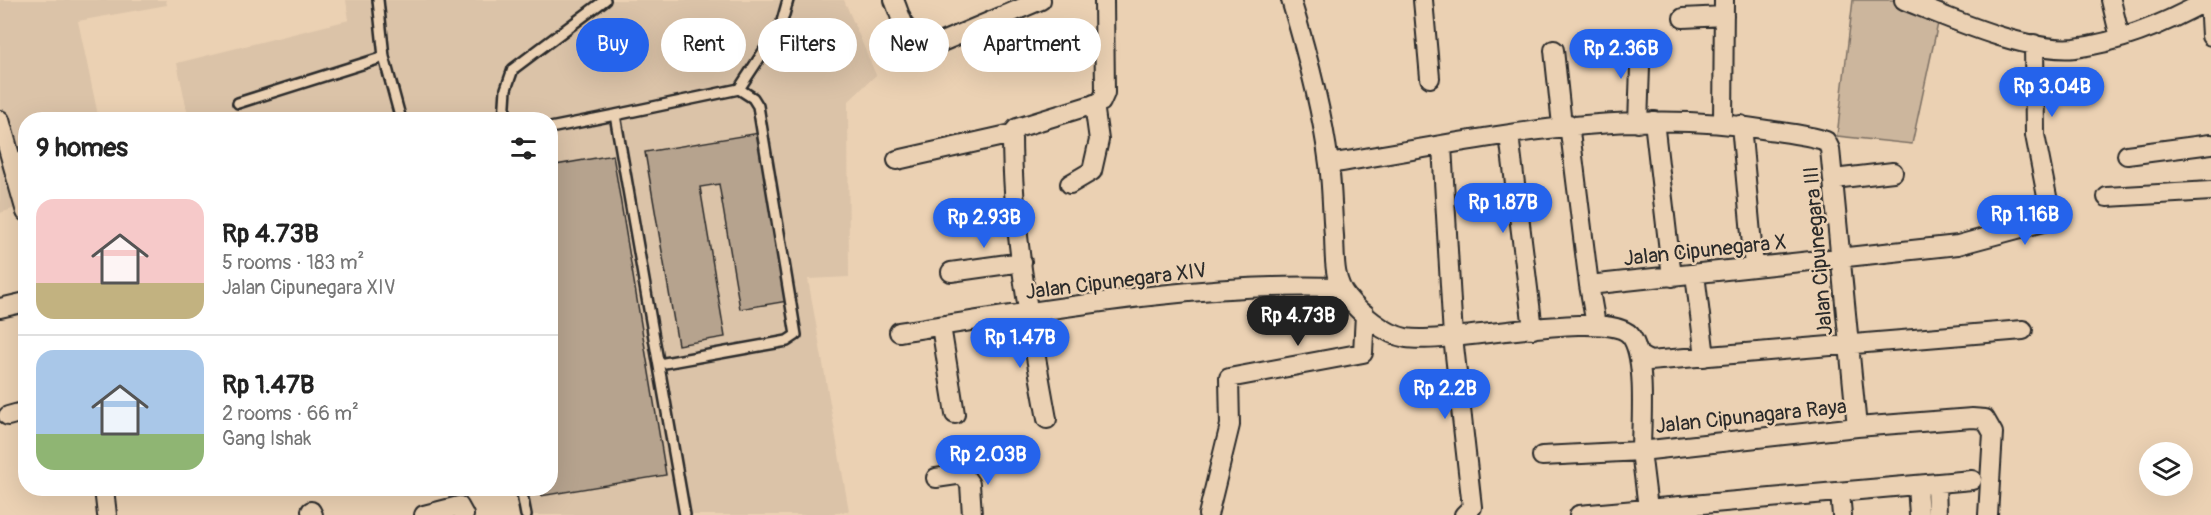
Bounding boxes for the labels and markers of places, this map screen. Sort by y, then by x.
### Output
pin: Rp 2.36B [1559,29,1683,80]
pin: Rp 3.04B [1990,67,2114,118]
pin: Rp 1.87B [1441,183,1565,234]
pin: Rp 1.16B [1963,195,2087,246]
pin: Rp 2.93B [922,198,1046,249]
pin: Rp 4.73B [1236,296,1360,347]
pin: Rp 1.47B [958,318,1082,369]
pin: Rp 2.2B [1390,369,1500,420]
pin: Rp 2.03B [926,435,1050,486]

